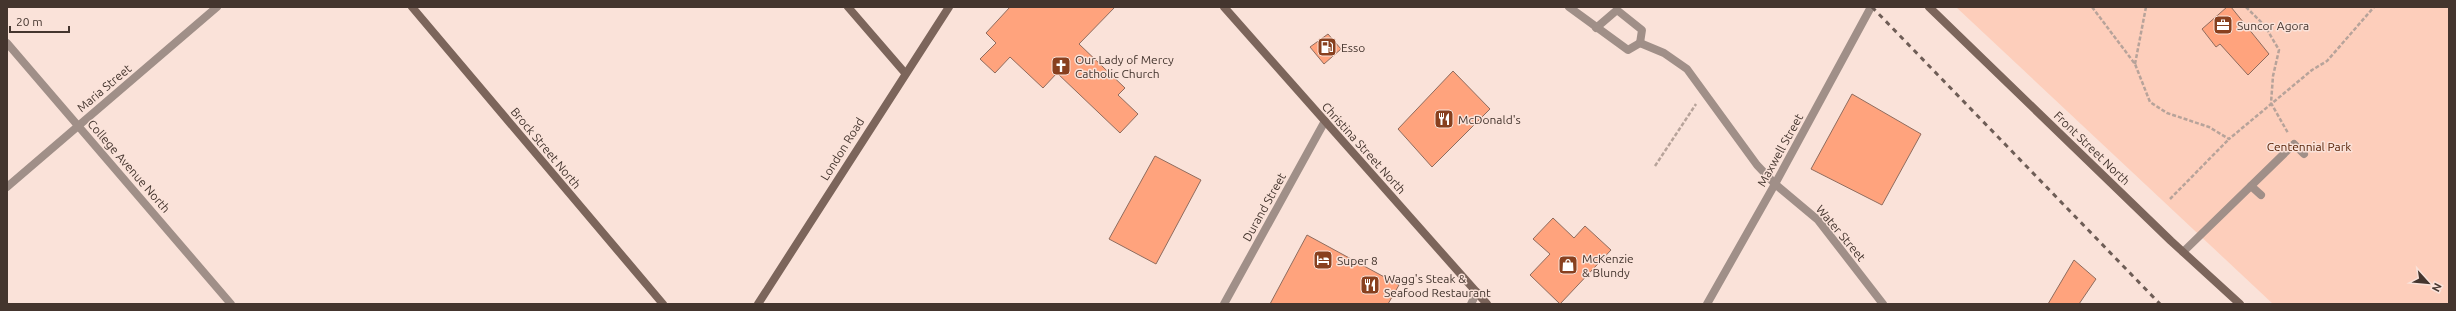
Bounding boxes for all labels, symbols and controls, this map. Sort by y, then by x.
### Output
scale bar [10,8,69,34]
office icon: Suncor Agora [2212,14,2234,36]
text: 20 m [16,15,43,28]
place label: Suncor Agora [2237,19,2309,32]
fuel station icon: Esso [1316,36,1338,58]
place label: Esso [1341,41,1365,54]
place label: Our Lady of Mercy Catholic Church [1075,53,1174,80]
church icon: Our Lady of Mercy Catholic Church [1050,55,1072,77]
street label: Maria Street [74,61,134,114]
street label: Christina Street North [1320,100,1408,196]
street label: Brock Street North [508,105,584,191]
restaurant icon: McDonald's [1433,108,1455,130]
street label: Front Street North [2052,109,2132,187]
street label: Maxwell Street [1755,111,1805,189]
place label: McDonald's [1458,113,1521,126]
street label: London Road [818,115,866,183]
street label: College Avenue North [85,117,173,215]
park label: Centennial Park [2267,140,2351,153]
street label: Durand Street [1240,170,1288,243]
street label: Water Street [1814,202,1868,264]
hotel icon: Super 8 [1312,249,1334,271]
place label: McKenzie & Blundy [1582,252,1634,279]
place label: Super 8 [1337,254,1378,267]
shop icon: McKenzie & Blundy [1557,254,1579,276]
north arrow [2408,263,2448,303]
place label: Wagg's Steak & Seafood Restaurant [1384,272,1491,299]
restaurant icon: Wagg's Steak & Seafood Restaurant [1359,274,1381,296]
text: N [2430,281,2444,294]

